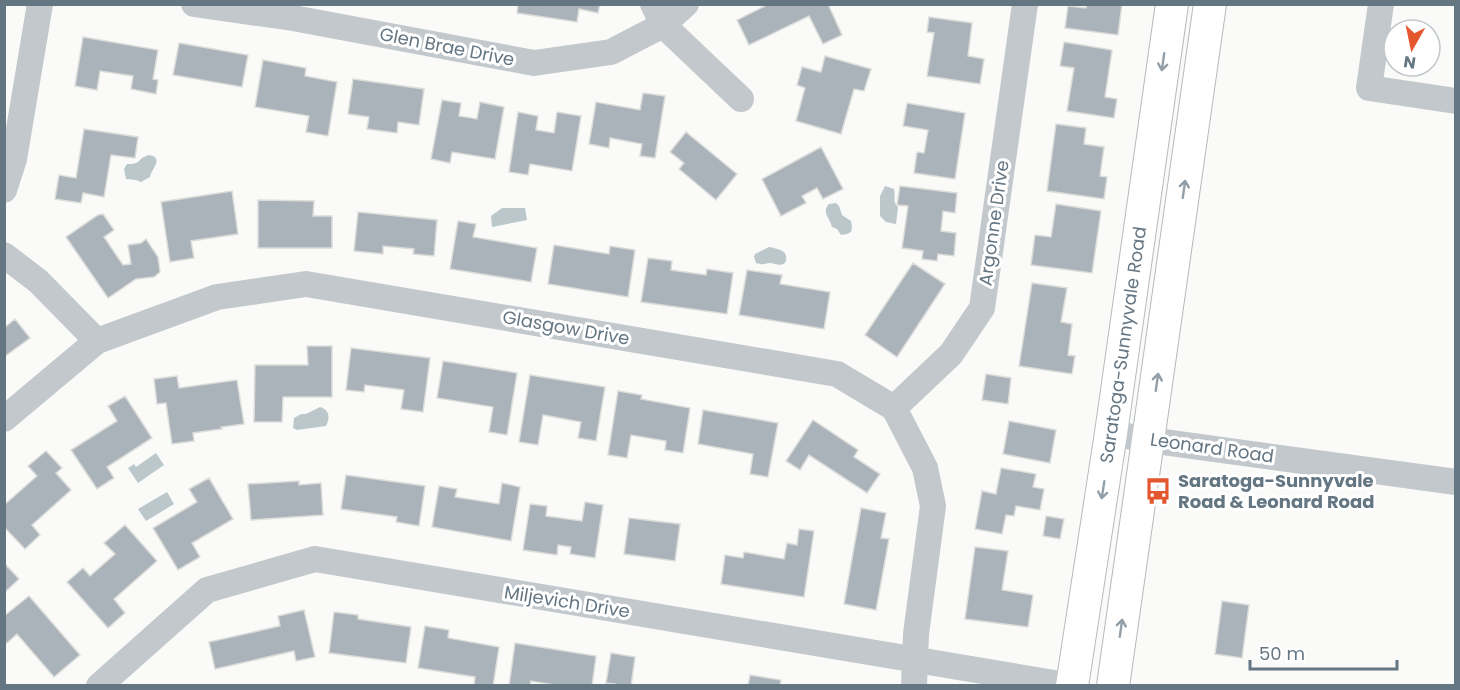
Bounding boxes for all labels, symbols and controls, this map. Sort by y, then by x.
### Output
north arrow [1382,18,1442,78]
street label: Glen Brae Drive [377,21,517,72]
text: N [1402,50,1417,75]
one-way arrow [1158,52,1169,72]
street label: Argonne Drive [972,158,1015,287]
one-way arrow [1179,179,1190,199]
street label: Saratoga-Sunnyvale Road [1094,225,1152,465]
street label: Glasgow Drive [501,304,631,351]
one-way arrow [1152,373,1163,392]
street label: Leonard Road [1149,426,1276,469]
place label: Saratoga-Sunnyvale Road & Leonard Road [1178,468,1375,514]
bus stop icon: Saratoga-Sunnyvale Road & Leonard Road [1143,476,1173,506]
one-way arrow [1097,480,1108,500]
street label: Miljevich Drive [502,579,632,624]
one-way arrow [1116,618,1127,638]
scale bar [1250,633,1397,671]
text: 50 m [1259,641,1305,666]

